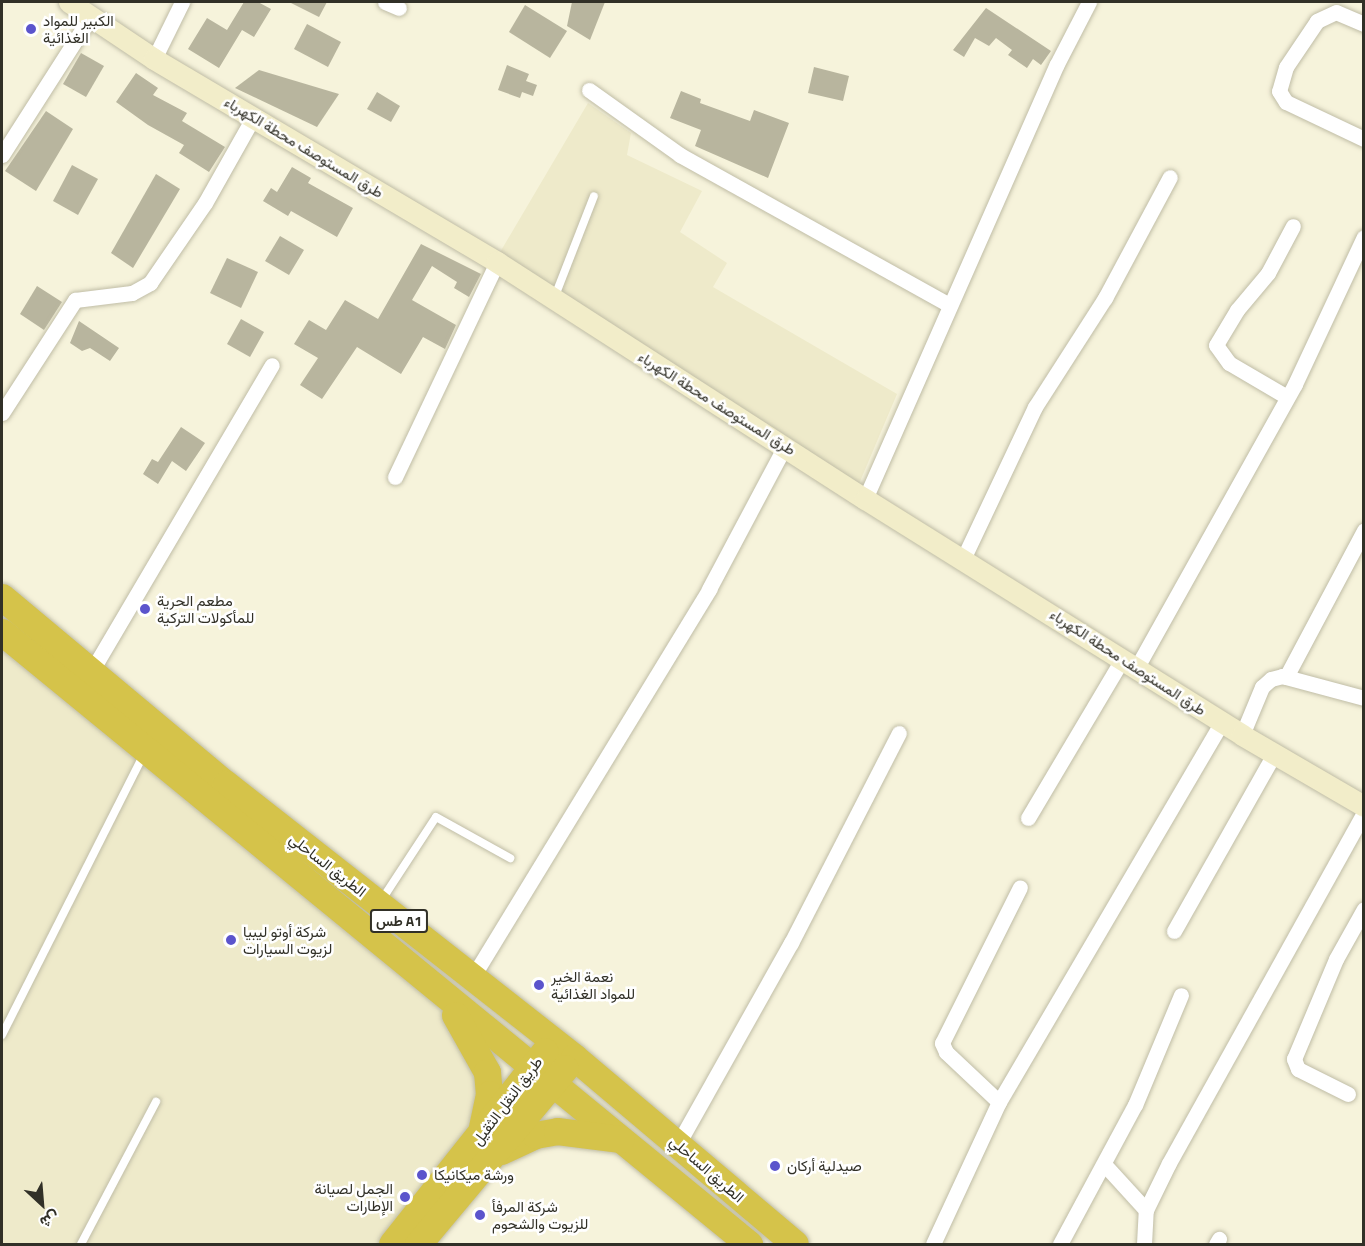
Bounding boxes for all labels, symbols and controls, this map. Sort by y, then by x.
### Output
place label: الكبير للمواد الغذائية [43,11,114,46]
marker: الكبير للمواد الغذائية [24,22,38,36]
street label: طرق المستوصف محطة الكهرباء [221,92,387,202]
street label: طرق المستوصف محطة الكهرباء [635,347,799,459]
place label: مطعم الحرية للمأكولات التركية [157,591,254,626]
marker: مطعم الحرية للمأكولات التركية [138,602,152,616]
street label: طرق المستوصف محطة الكهرباء [1047,605,1209,719]
street label: الطريق الساحلي [286,830,370,900]
road number: طس A1 [369,910,429,932]
place label: شركة أوتو ليبيا لزيوت السيارات [243,922,332,957]
marker: شركة أوتو ليبيا لزيوت السيارات [224,933,238,947]
place label: نعمة الخير للمواد الغذائية [551,967,635,1002]
marker: نعمة الخير للمواد الغذائية [532,978,546,992]
street label: طريق النقل الثقيل [468,1053,546,1149]
street label: الطريق الساحلي [666,1132,748,1206]
place label: صيدلية أركان [787,1157,862,1175]
marker: صيدلية أركان [768,1159,782,1173]
place label: ورشة ميكانيكا [434,1166,514,1184]
marker: ورشة ميكانيكا [415,1168,429,1182]
north arrow [12,1174,72,1234]
place label: الجمل لصيانة الإطارات [314,1179,393,1214]
marker: الجمل لصيانة الإطارات [398,1190,412,1204]
place label: شركة المرفأ للزيوت والشحوم [492,1197,588,1232]
text: ش [36,1205,64,1235]
marker: شركة المرفأ للزيوت والشحوم [473,1208,487,1222]

